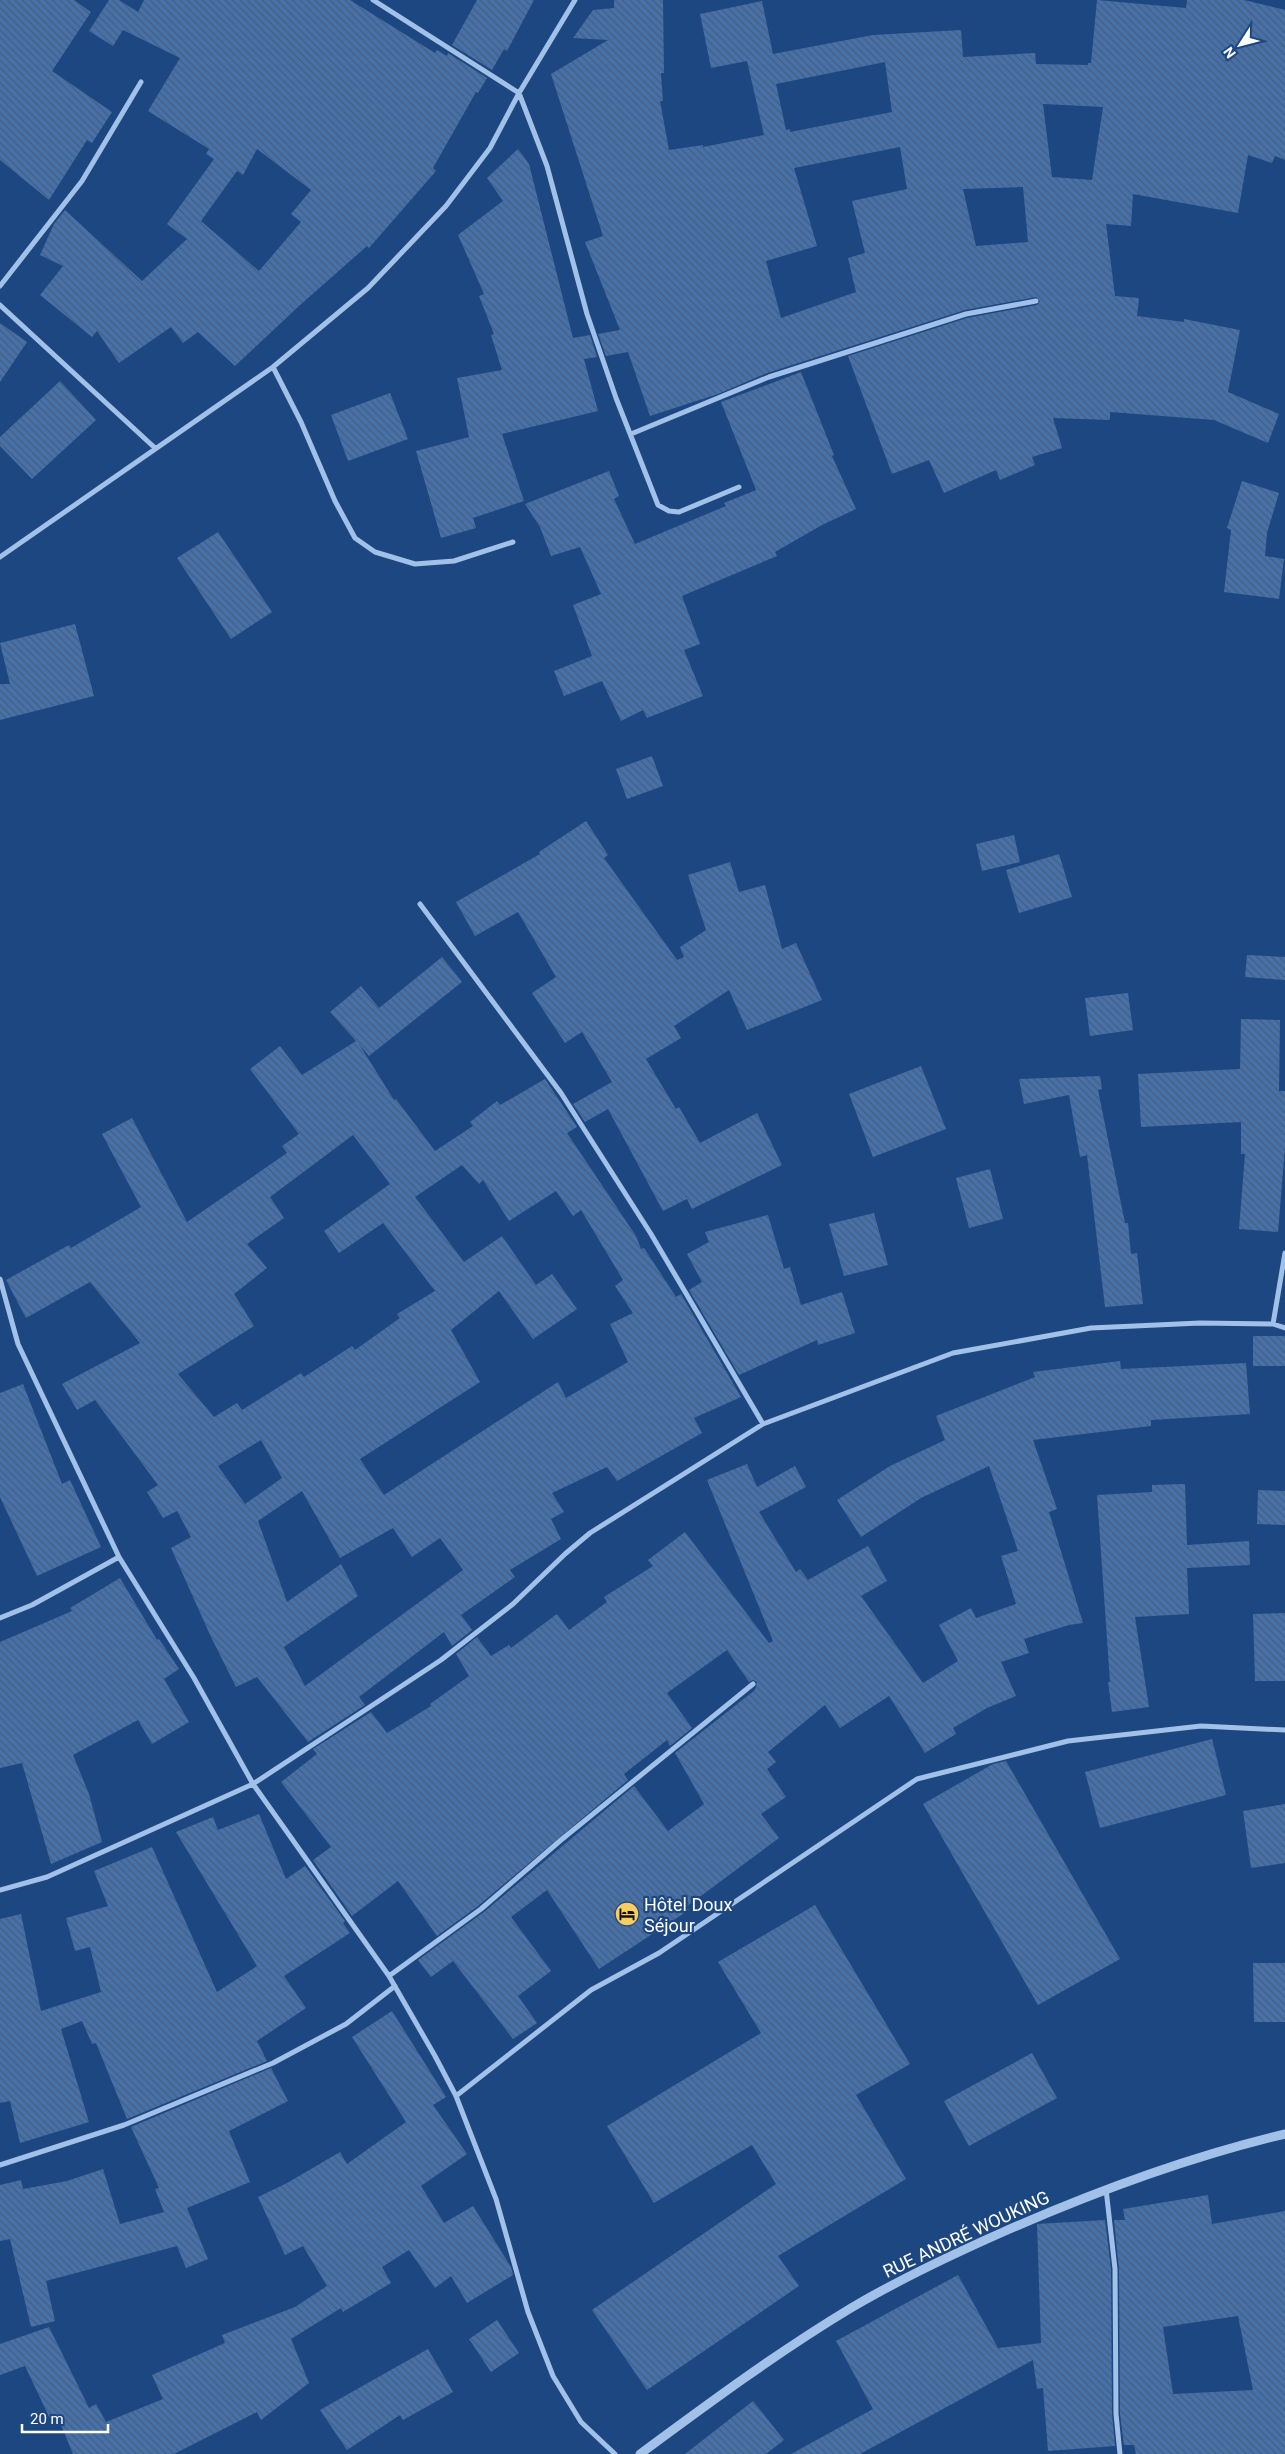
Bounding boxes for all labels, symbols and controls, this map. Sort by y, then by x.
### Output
north arrow [1215,20,1265,70]
text: N [1220,44,1239,61]
place label: Hôtel Doux Séjour [644,1894,732,1936]
hotel icon: Hôtel Doux Séjour [614,1901,640,1927]
street label: RUE ANDRÉ WOUKING [880,2186,1052,2282]
scale bar [22,2402,109,2434]
text: 20 m [30,2410,64,2428]

